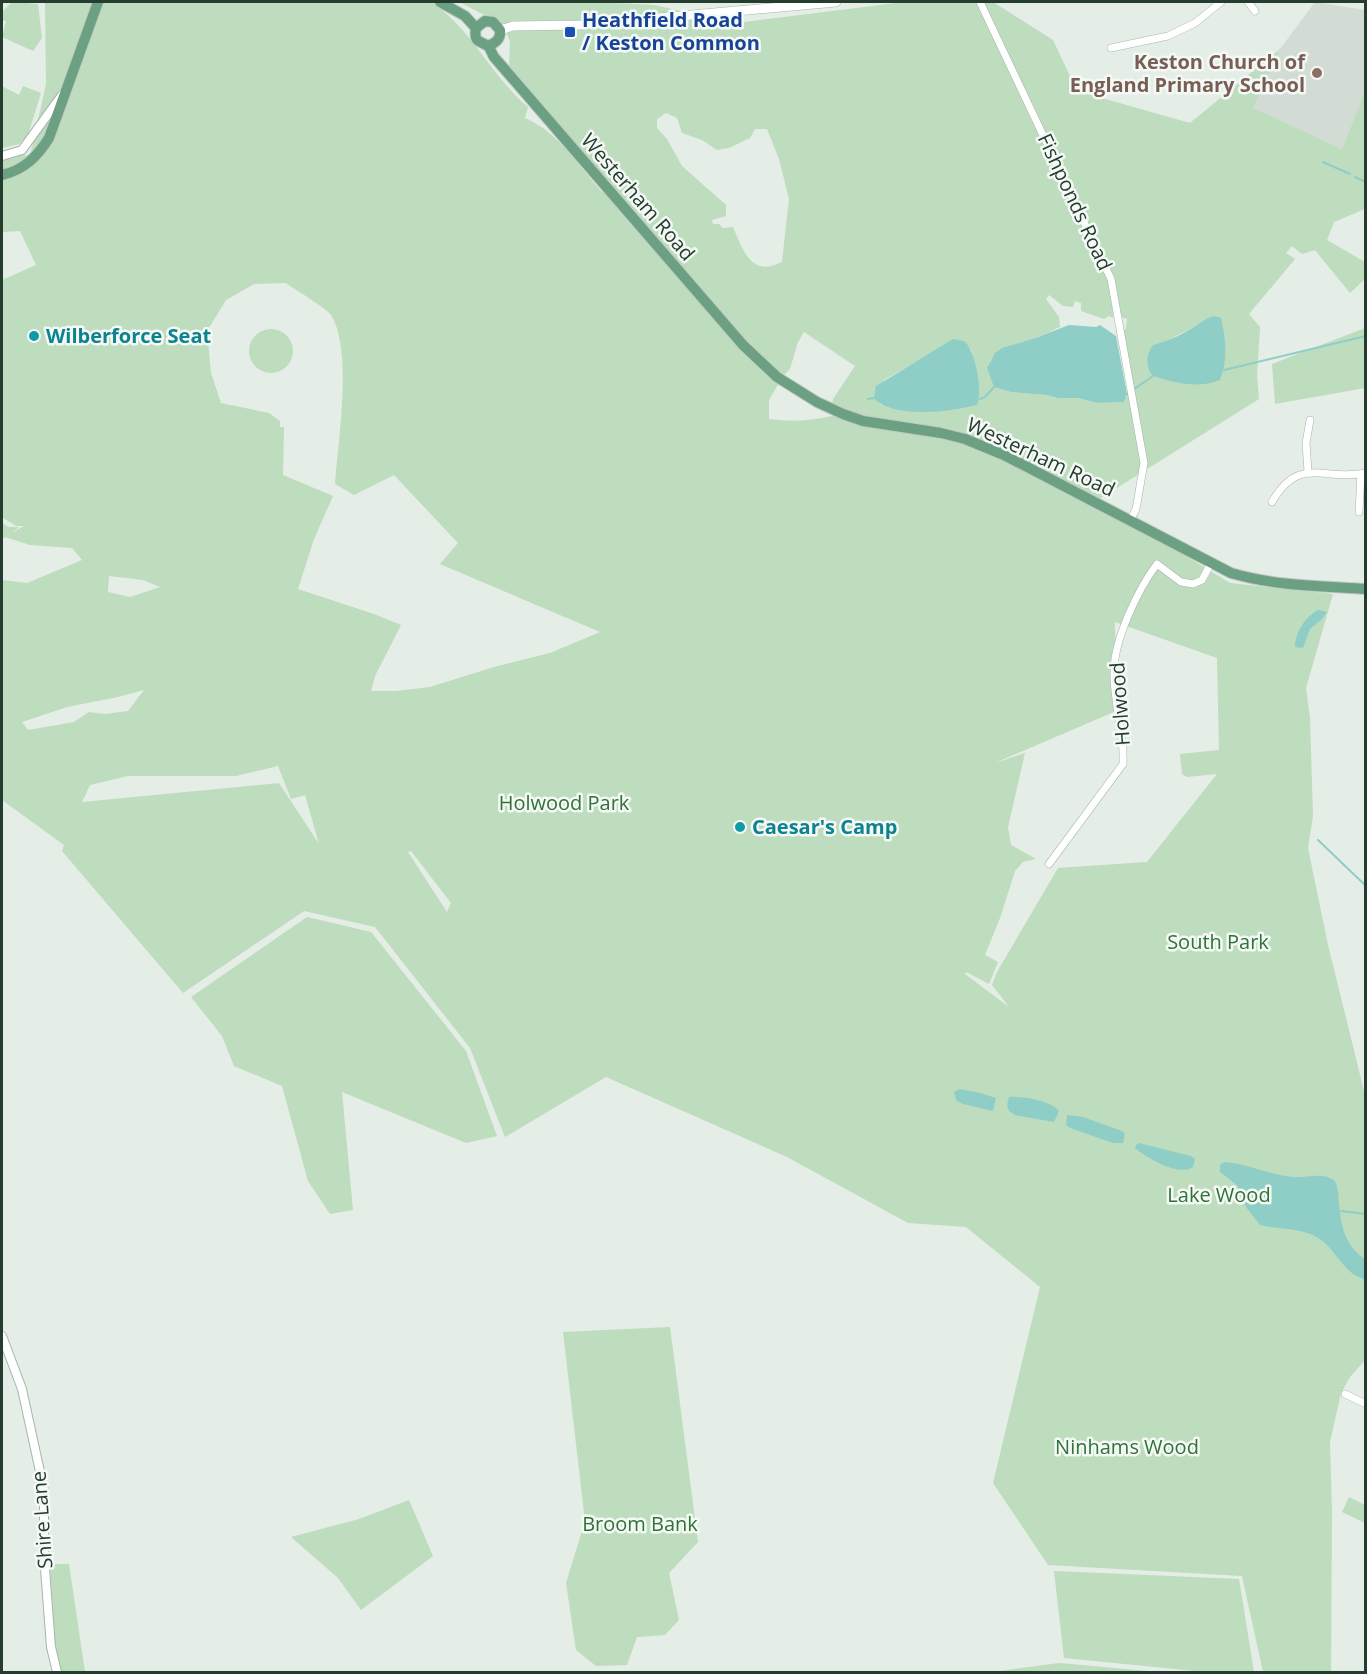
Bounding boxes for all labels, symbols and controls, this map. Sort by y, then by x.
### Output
place label: Heathfield Road / Keston Common [582,6,760,56]
marker: Heathfield Road / Keston Common [563,25,577,39]
place label: Keston Church of England Primary School [1070,48,1306,98]
marker: Keston Church of England Primary School [1310,66,1324,80]
street label: Westerham Road [576,127,701,266]
street label: Fishponds Road [1032,129,1119,275]
place label: Wilberforce Seat [46,322,212,349]
marker: Wilberforce Seat [27,329,41,343]
street label: Westerham Road [963,410,1120,503]
street label: Holwood [1103,661,1136,747]
park label: Holwood Park [499,789,630,816]
place label: Caesar's Camp [752,813,897,840]
marker: Caesar's Camp [733,820,747,834]
park label: South Park [1167,928,1269,955]
park label: Lake Wood [1167,1181,1271,1208]
park label: Ninhams Wood [1055,1433,1199,1460]
street label: Shire Lane [25,1470,58,1570]
park label: Broom Bank [582,1510,698,1537]

